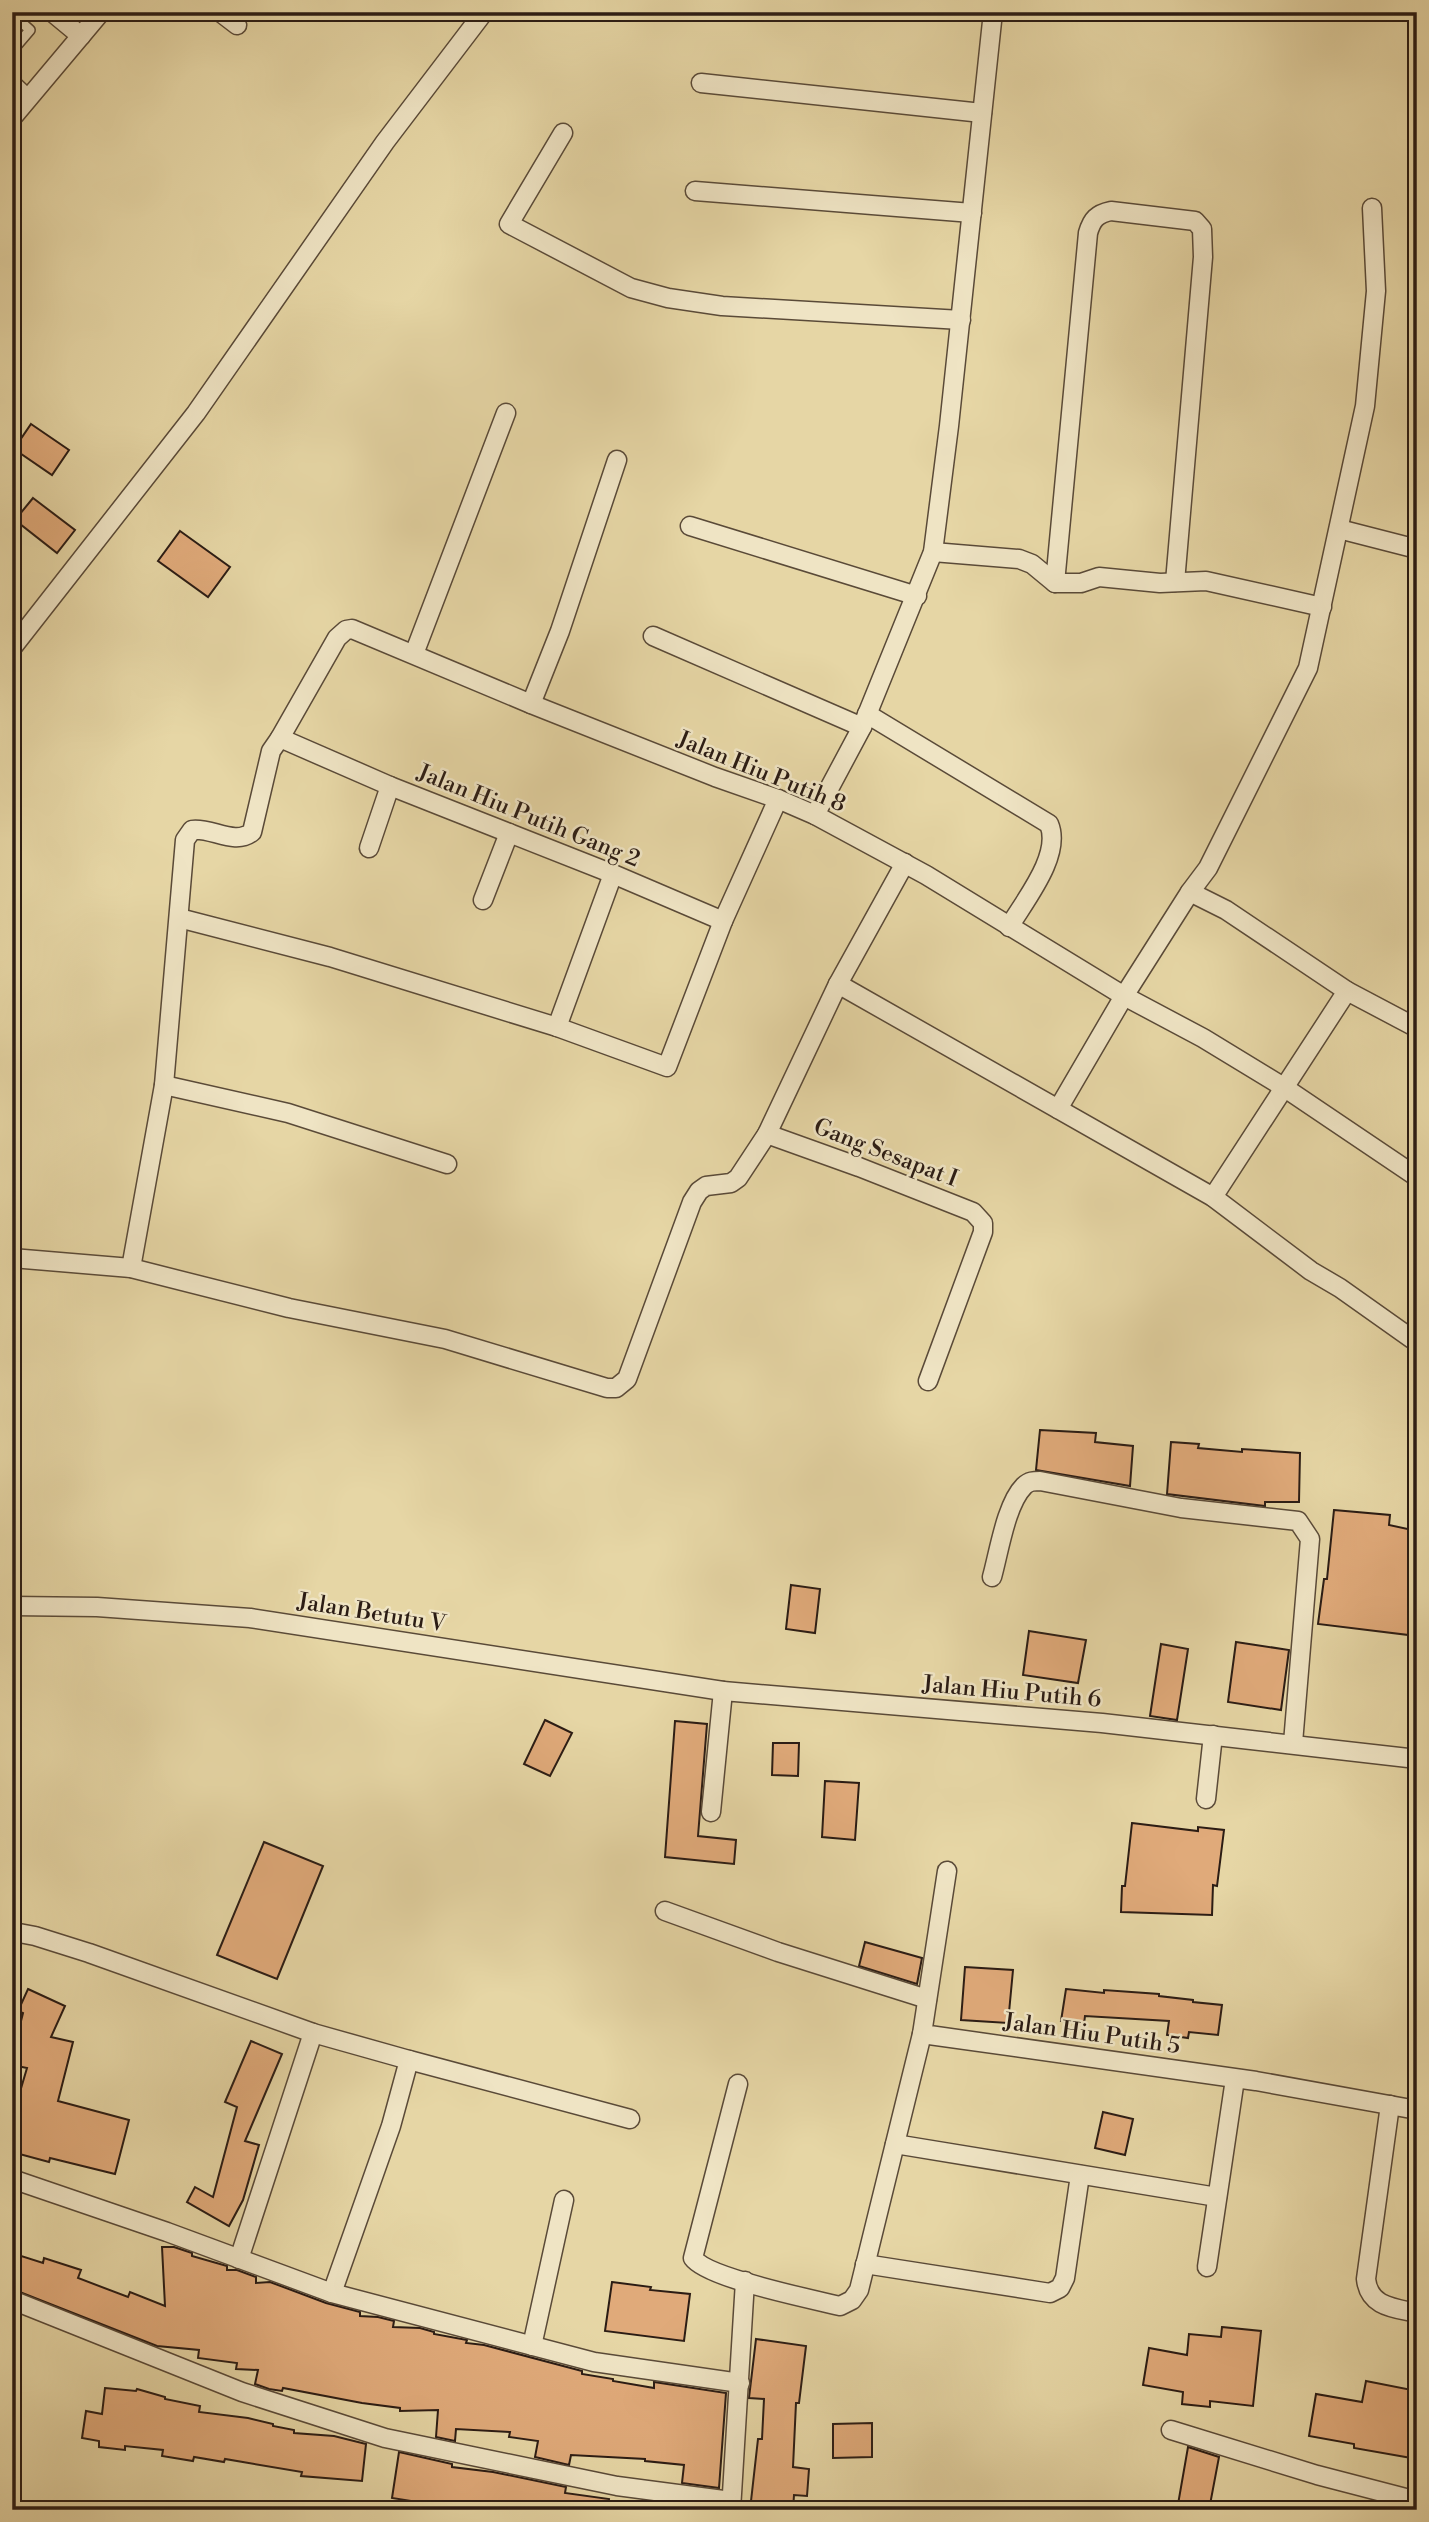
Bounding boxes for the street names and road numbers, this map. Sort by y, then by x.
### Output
street label: Jalan Hiu Putih 8 [672,725,850,819]
street label: Jalan Hiu Putih Gang 2 [412,758,644,873]
street label: Gang Sesapat I [810,1113,962,1193]
street label: Jalan Betutu V [295,1587,449,1639]
street label: Jalan Hiu Putih 6 [920,1670,1102,1714]
street label: Jalan Hiu Putih 5 [1001,2008,1182,2060]

